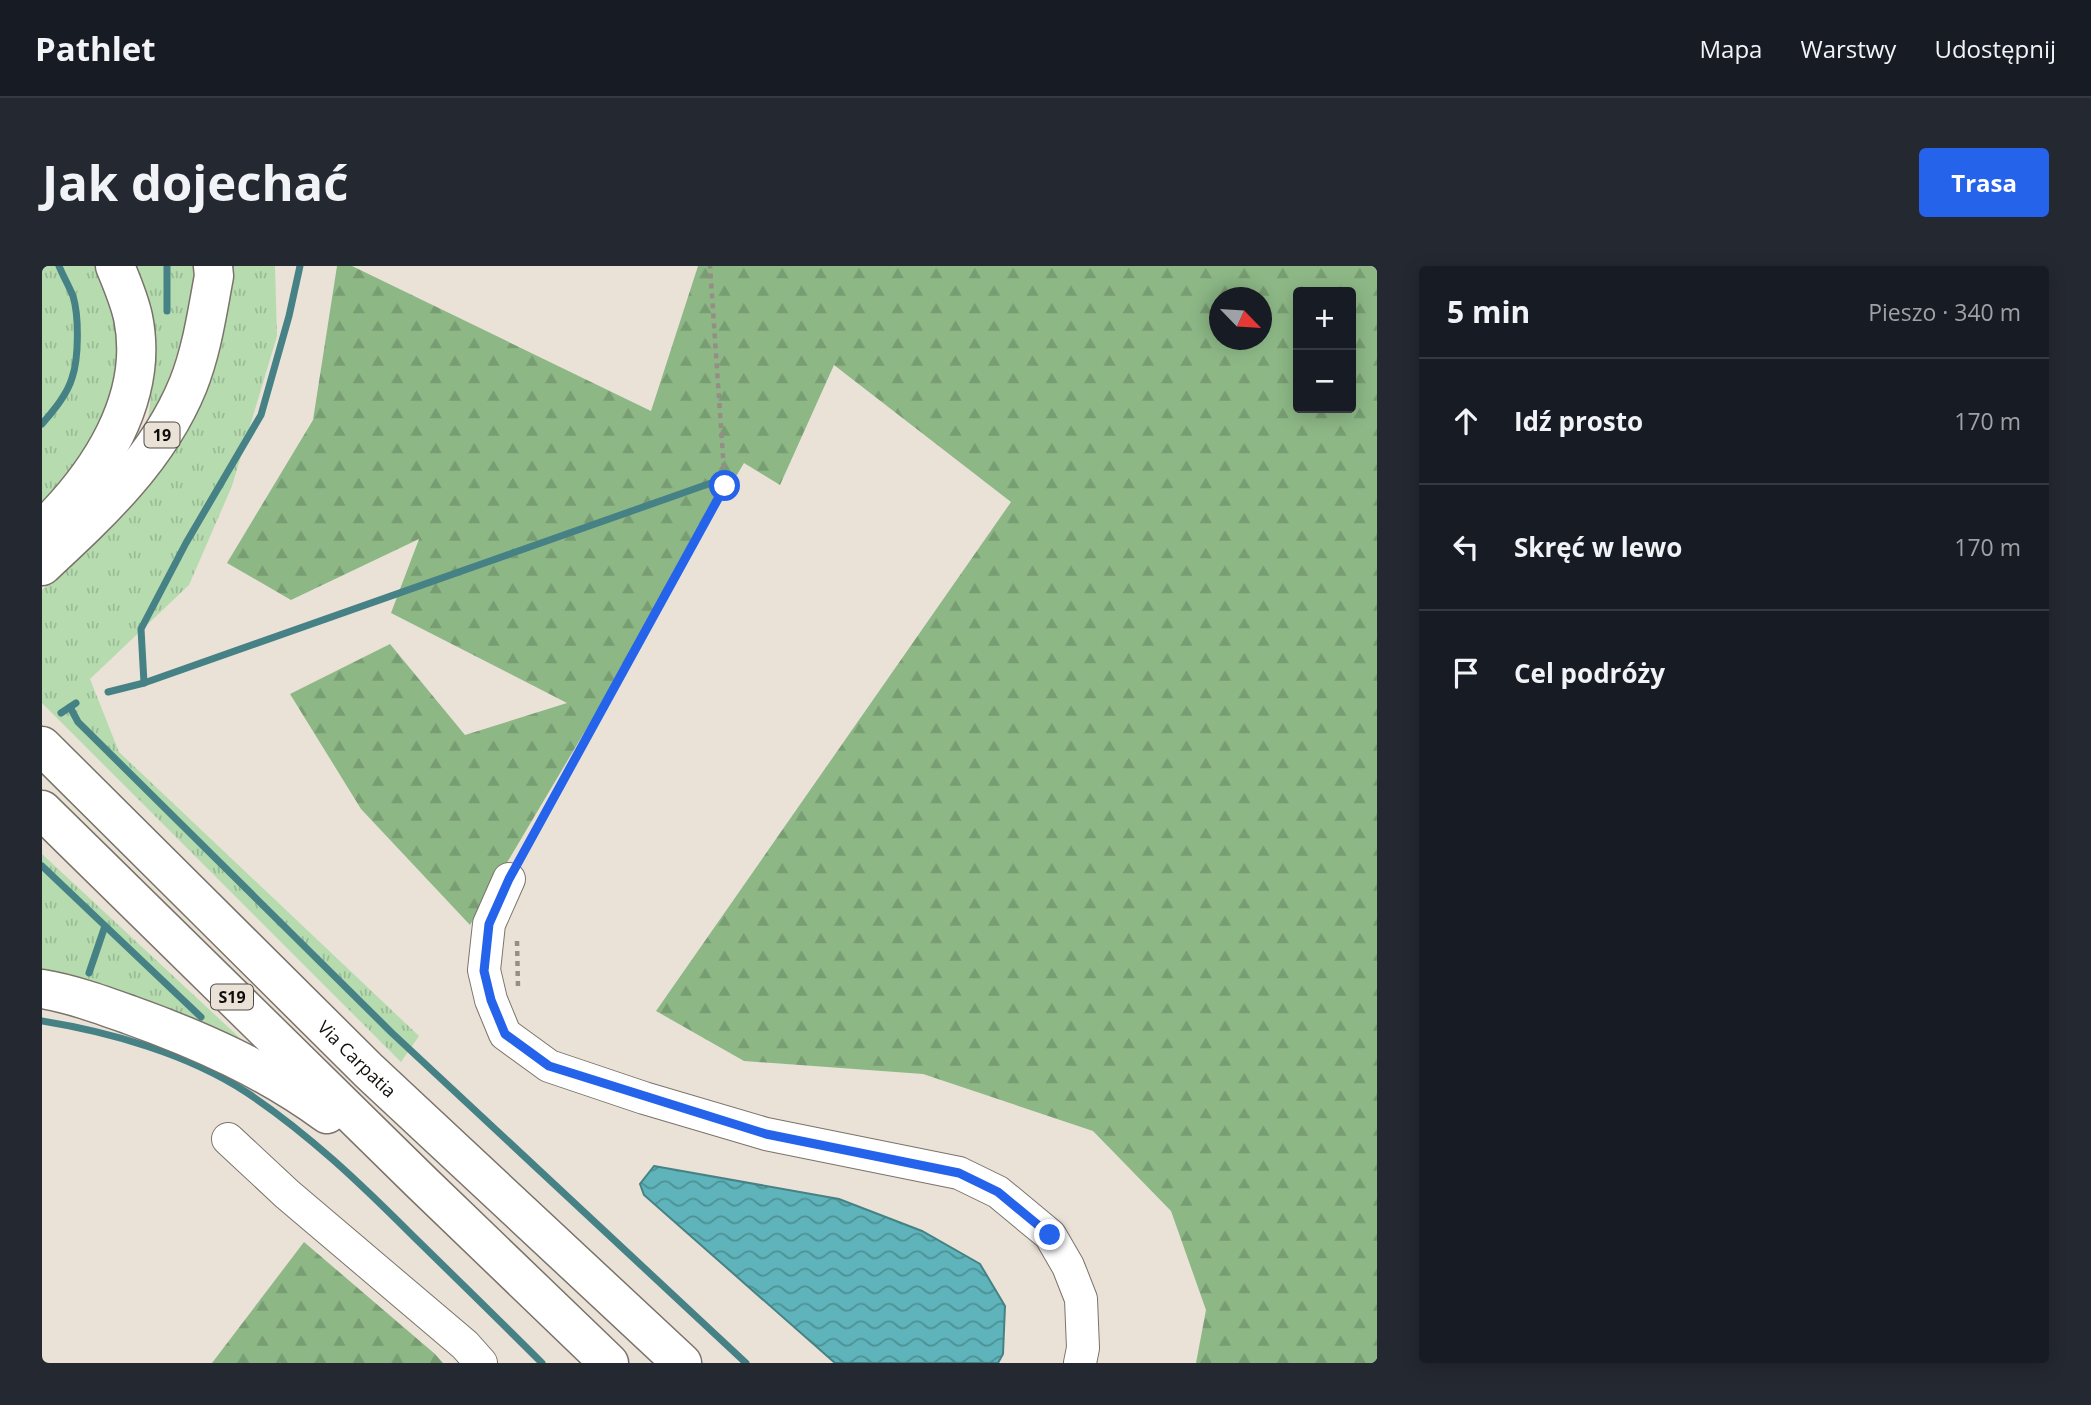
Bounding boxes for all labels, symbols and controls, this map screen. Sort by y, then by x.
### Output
text: Pathlet [35,26,156,71]
text: Mapa [1700,32,1762,65]
text: Warstwy [1800,32,1896,65]
text: Udostępnij [1934,32,2056,65]
button: Trasa [1919,148,2049,217]
text: Jak dojechać [42,149,348,215]
north arrow [1209,287,1272,350]
map controls [1293,287,1356,413]
button: + [1293,287,1356,350]
text: 5 min [1447,291,1530,332]
text: Pieszo · 340 m [1868,296,2021,328]
button: − [1293,350,1356,413]
icon: ahead [1447,402,1485,440]
text: Idź prosto [1514,403,1643,439]
text: 170 m [1954,405,2021,437]
road number: 19 [144,422,180,448]
route start [709,470,740,501]
icon: left [1447,528,1485,566]
text: Skręć w lewo [1514,529,1682,565]
text: 170 m [1954,531,2021,563]
icon: arrive [1447,654,1485,692]
text: Cel podróży [1514,655,1665,691]
road number: S19 [211,984,253,1010]
street label: Via Carpatia [313,1015,402,1103]
route end [1034,1219,1065,1250]

